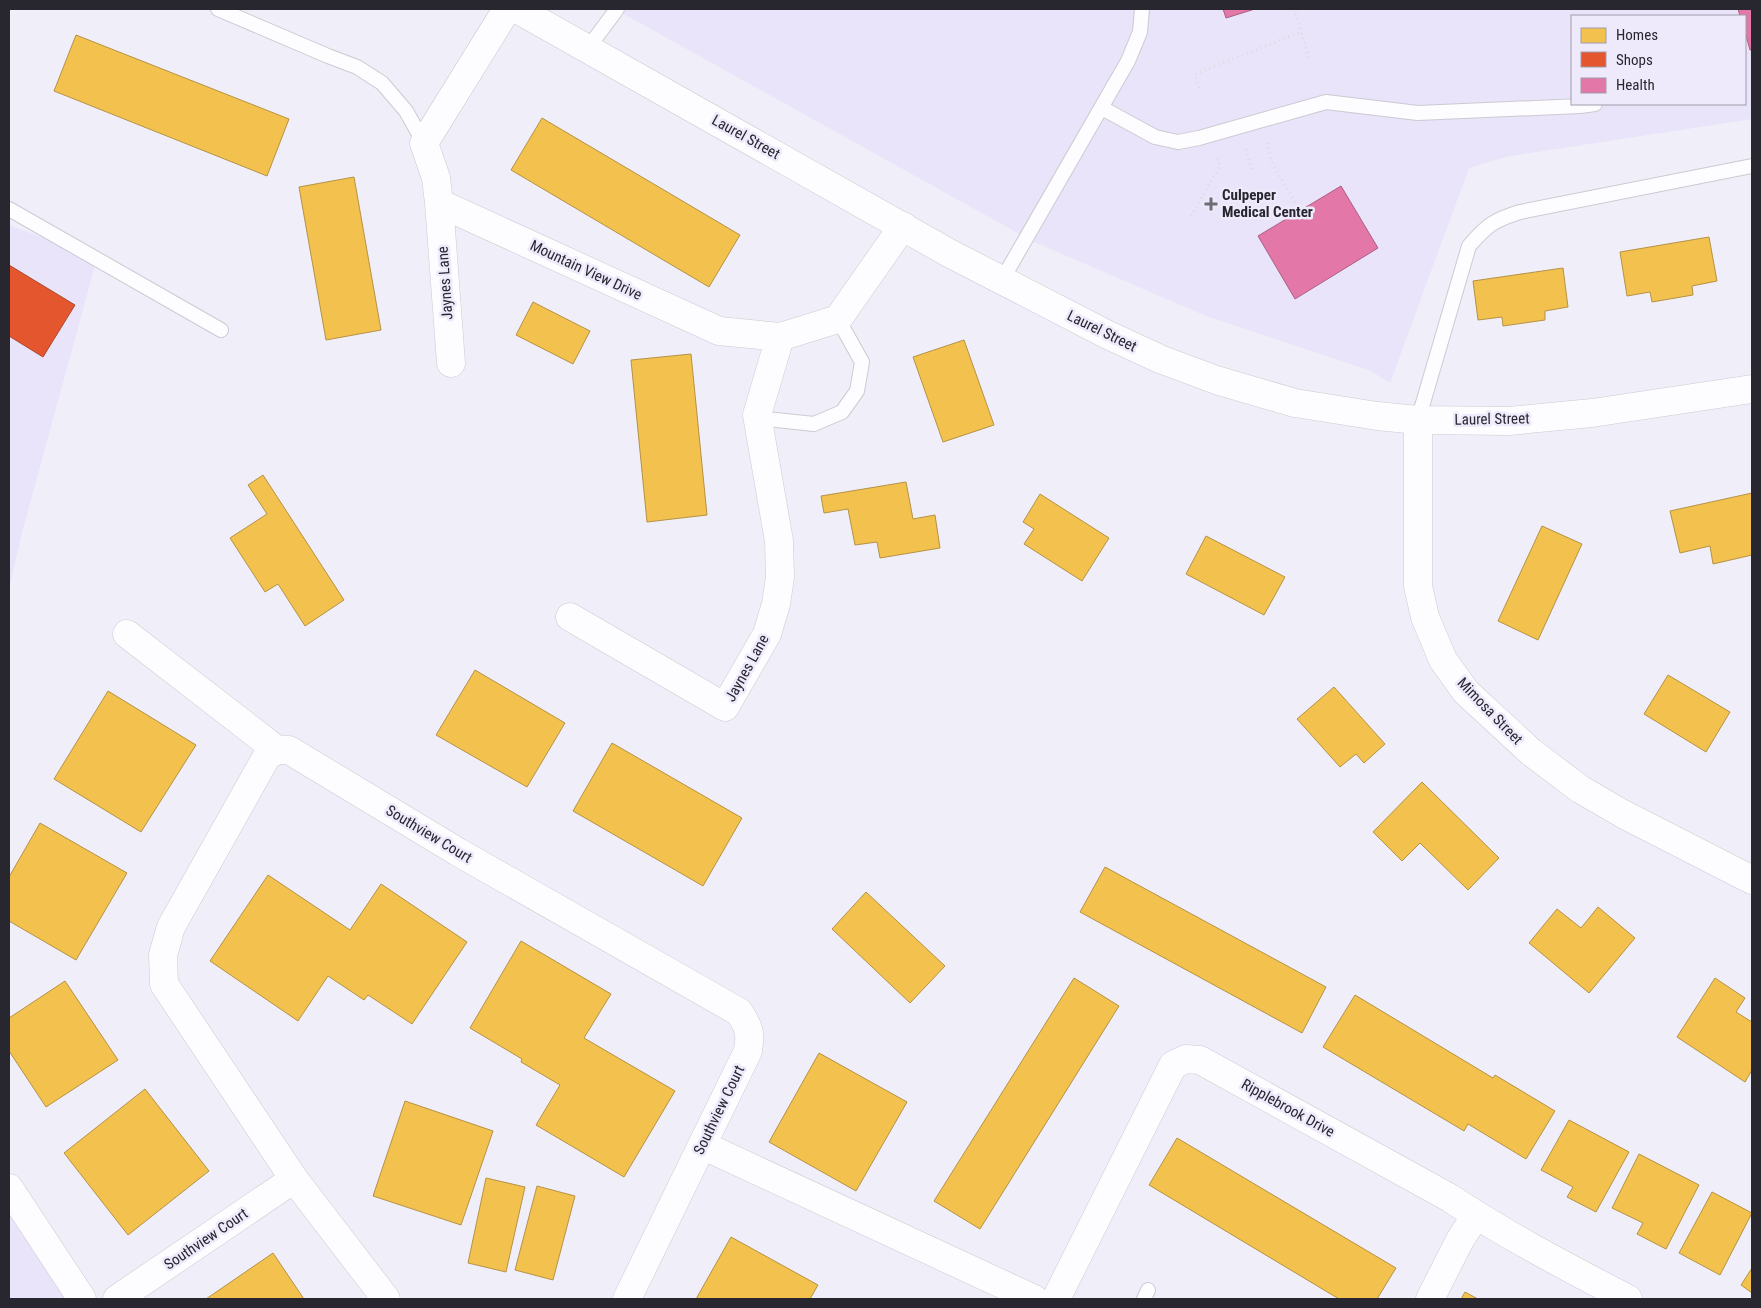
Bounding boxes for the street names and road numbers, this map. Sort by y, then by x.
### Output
street label: Laurel Street [709,111,783,163]
street label: Mountain View Drive [527,236,645,304]
street label: Jaynes Lane [433,246,457,320]
street label: Laurel Street [1064,306,1140,356]
street label: Laurel Street [1454,409,1530,429]
street label: Jaynes Lane [721,631,773,705]
street label: Mimosa Street [1454,674,1526,748]
street label: Southview Court [383,801,475,867]
street label: Southview Court [690,1062,748,1158]
street label: Ripplebrook Drive [1238,1075,1338,1141]
street label: Southview Court [161,1204,251,1274]

